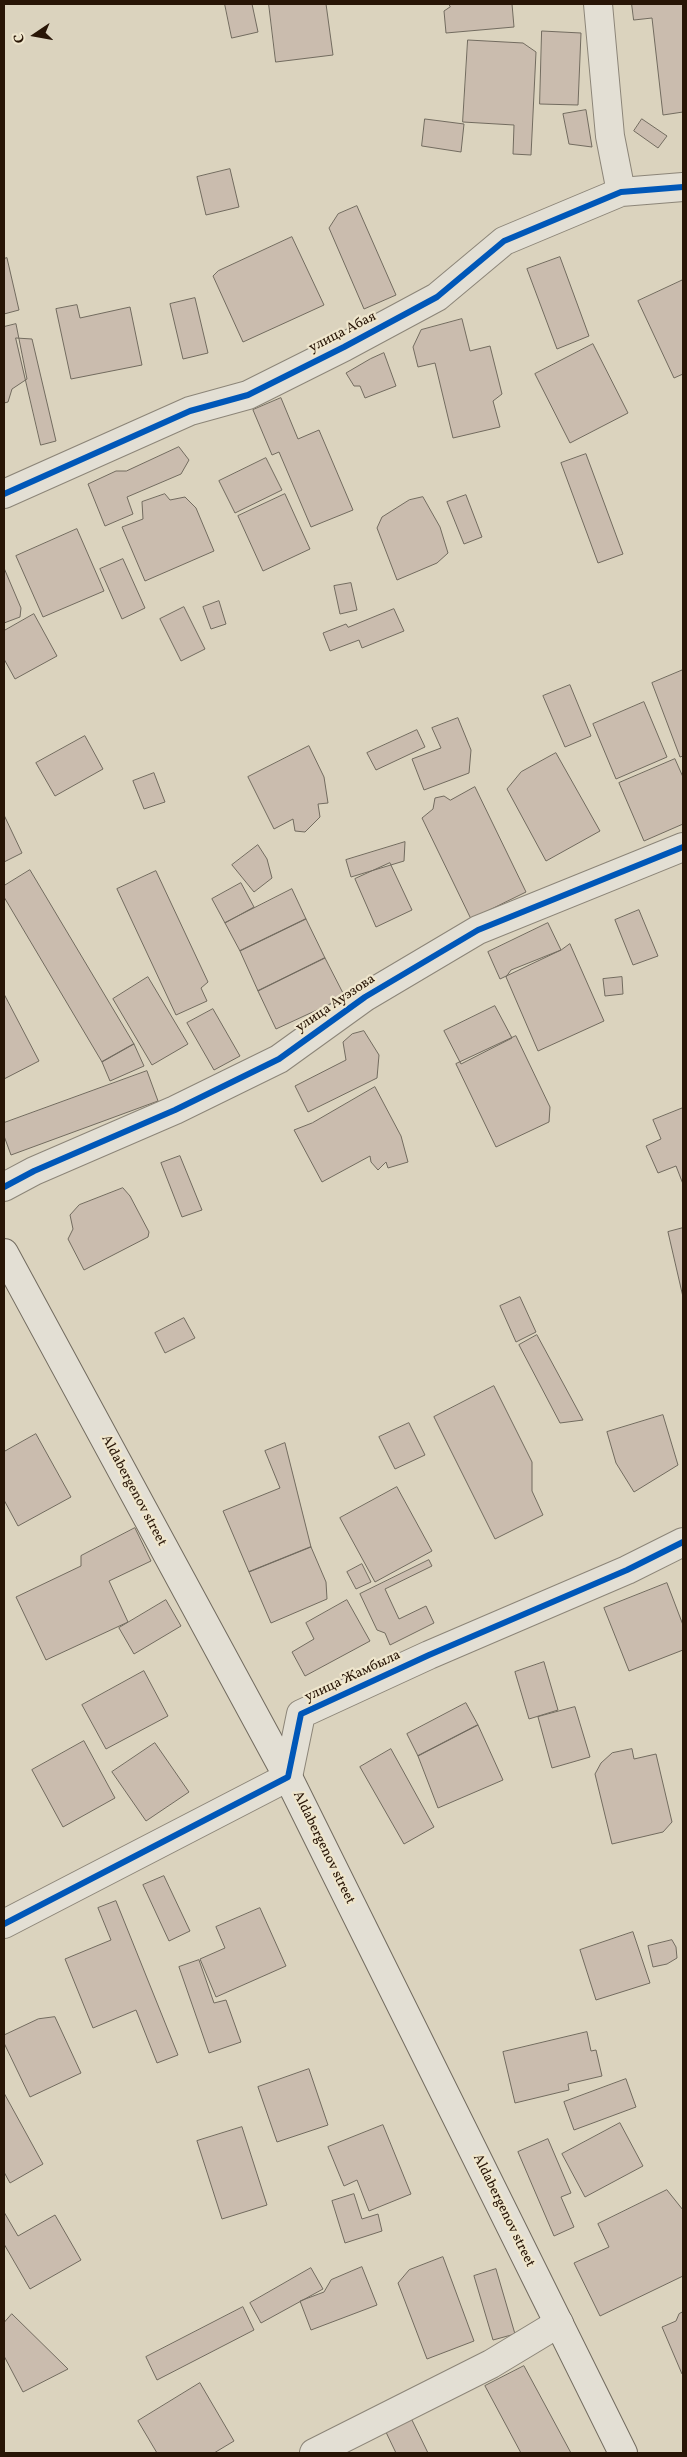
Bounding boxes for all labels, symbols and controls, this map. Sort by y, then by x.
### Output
north arrow [10,10,60,60]
text: С [10,32,30,45]
street label: улица Абая [307,309,379,357]
street label: улица Ауэзова [293,971,379,1037]
street label: Aldabergenov street [97,1432,169,1550]
street label: улица Жамбыла [302,1647,404,1707]
street label: Aldabergenov street [288,1789,358,1907]
street label: Aldabergenov street [468,2152,538,2270]

